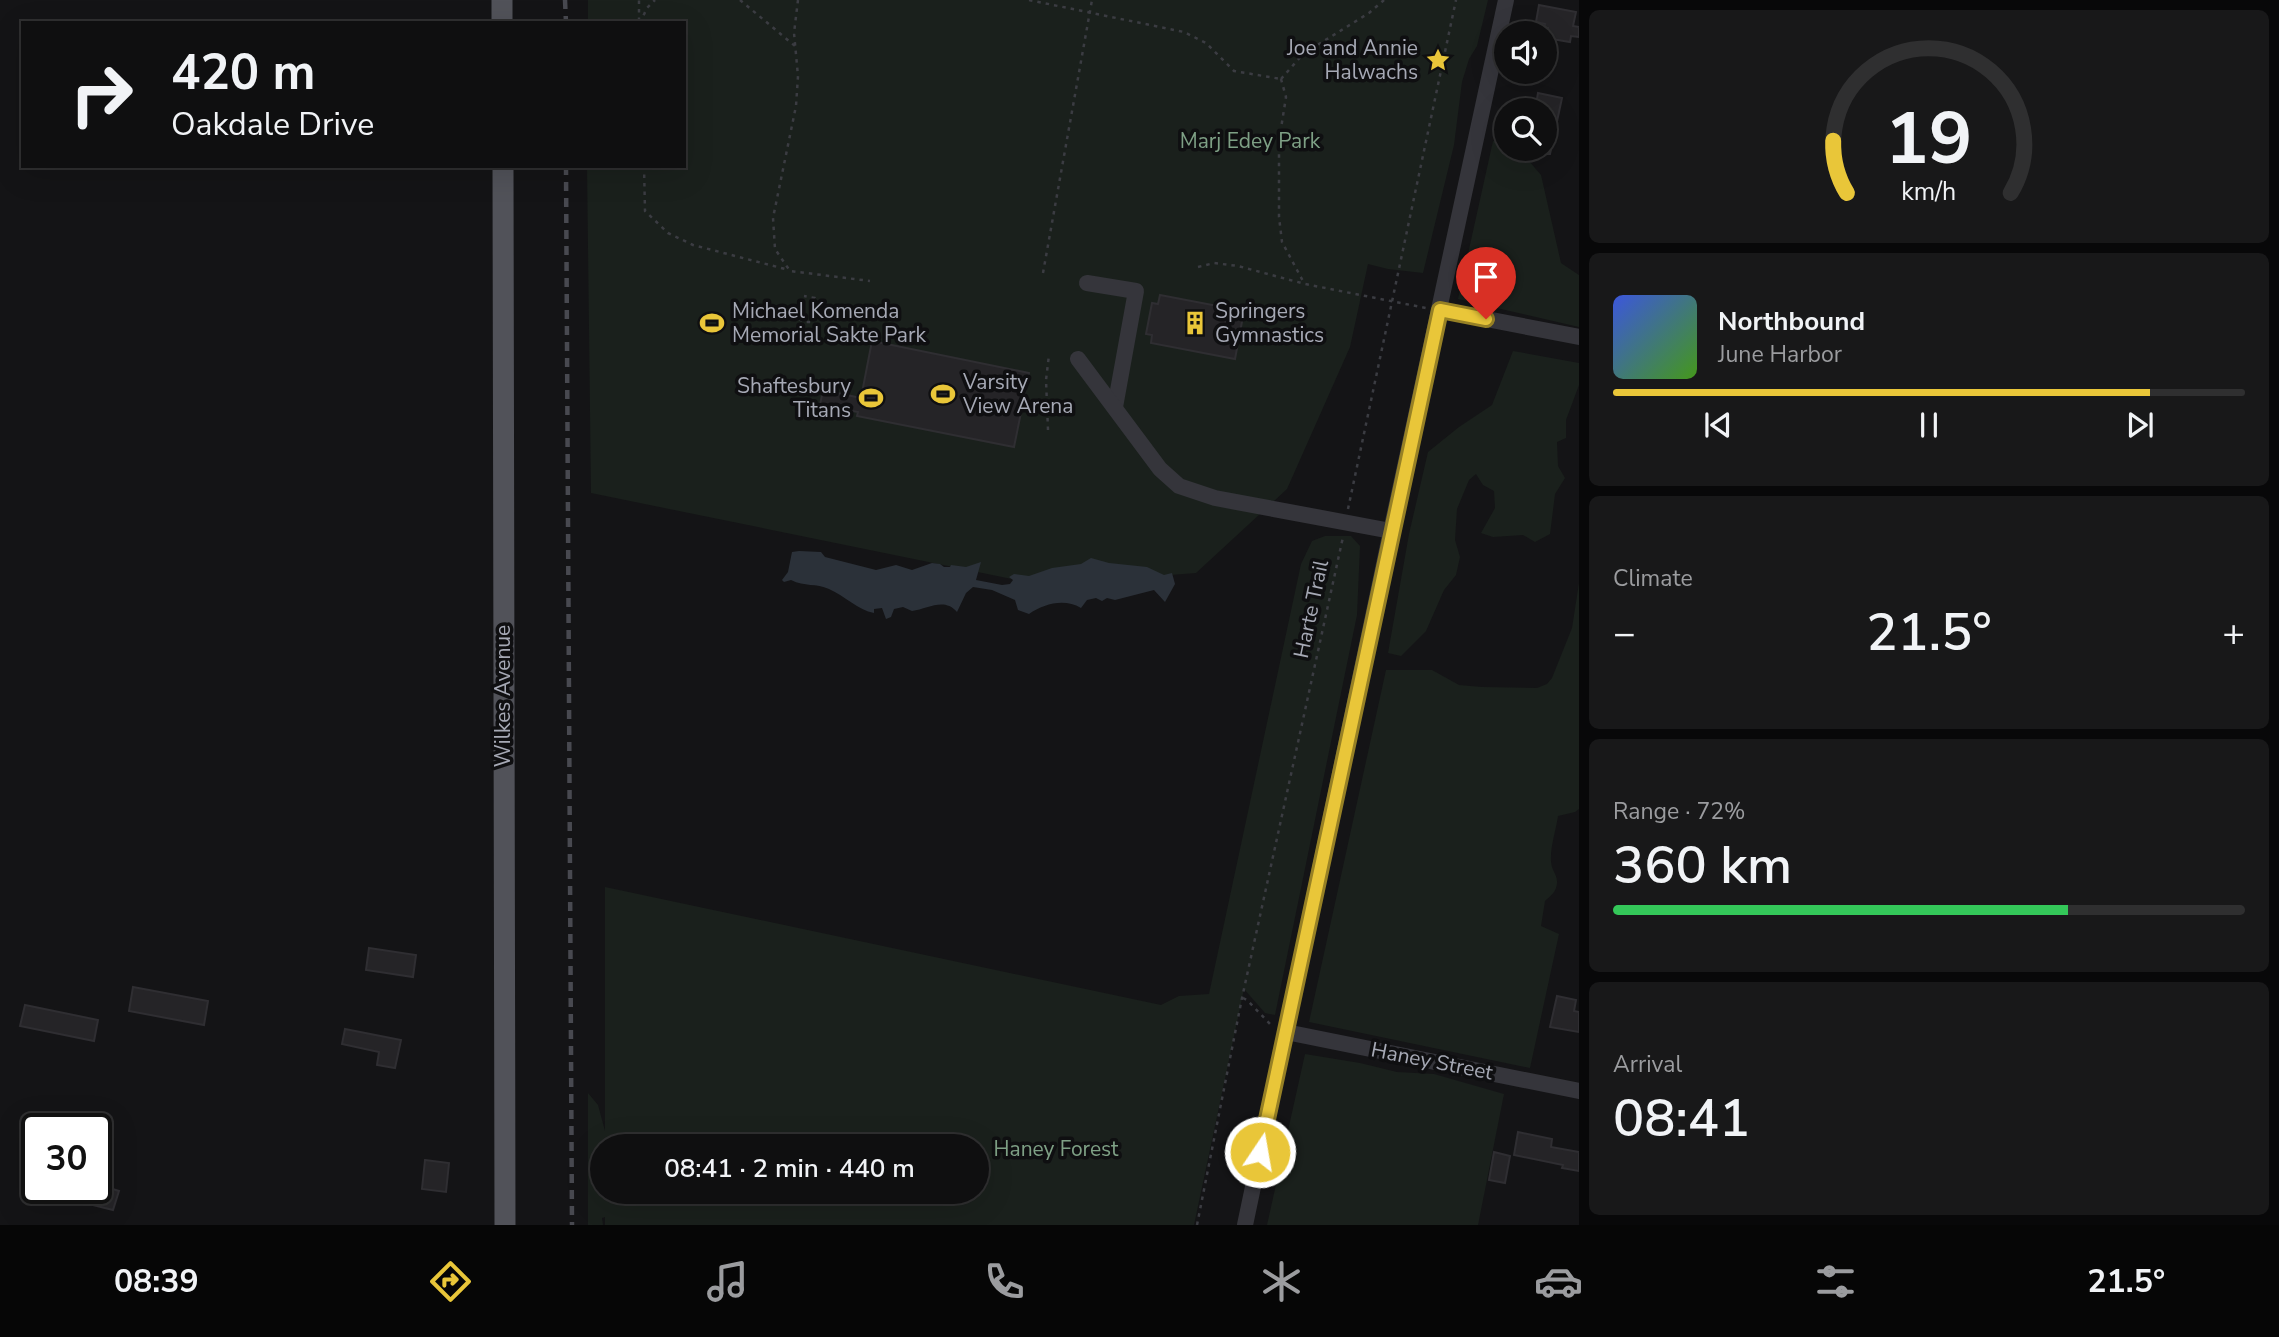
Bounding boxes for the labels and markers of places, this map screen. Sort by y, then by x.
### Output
place label: Joe and Annie Halwachs [1286,34,1418,86]
place icon: Joe and Annie Halwachs [1424,46,1452,74]
pin [1456,247,1516,319]
place label: Michael Komenda Memorial Sakte Park [732,297,926,349]
place label: Springers Gymnastics [1215,297,1324,349]
sports icon: Michael Komenda Memorial Sakte Park [698,309,726,337]
building icon: Springers Gymnastics [1181,309,1209,337]
place label: Varsity View Arena [962,368,1073,420]
place label: Shaftesbury Titans [737,372,851,424]
sports icon: Varsity View Arena [929,380,957,408]
sports icon: Shaftesbury Titans [857,384,885,412]

